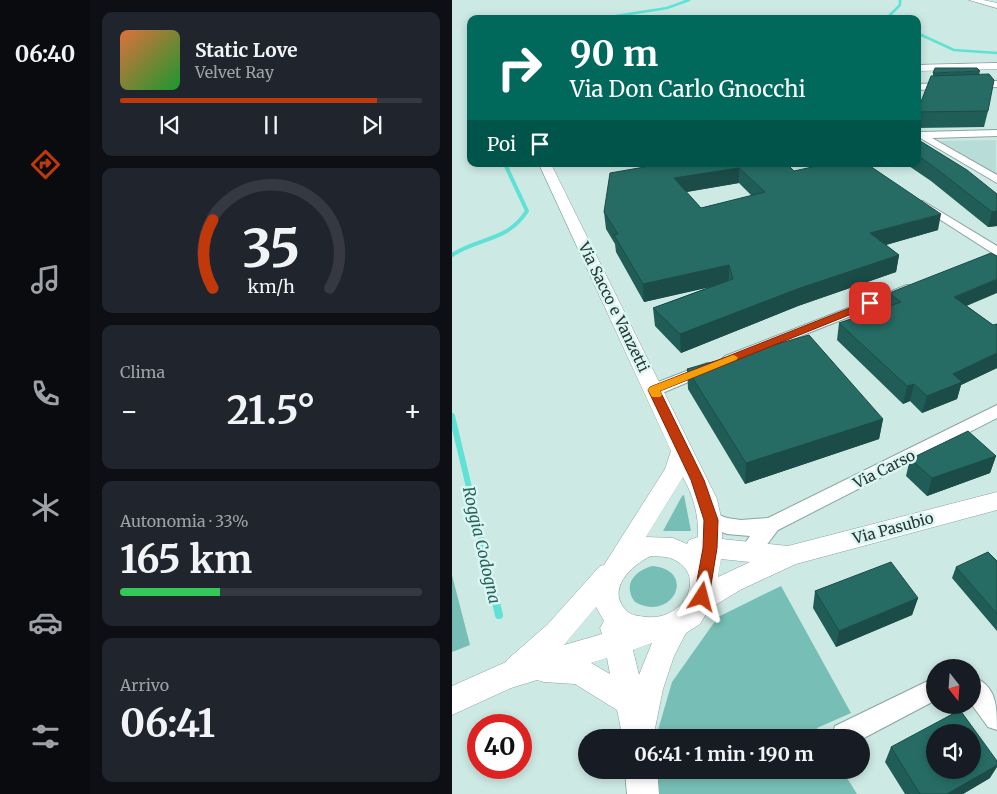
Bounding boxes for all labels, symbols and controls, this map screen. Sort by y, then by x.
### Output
text: 90 m [570,32,658,76]
icon: right [487,35,552,100]
text: Static Love [195,38,298,62]
text: 06:40 [15,40,75,68]
text: Velvet Ray [195,62,274,82]
text: Via Don Carlo Gnocchi [570,75,806,103]
icon: previous [156,111,184,139]
icon: pause [257,111,285,139]
icon: next [358,111,386,139]
icon: arrive [526,130,554,158]
text: Poi [487,132,516,156]
icon: directions [28,147,63,182]
text: 35 [242,216,300,281]
street label: Via Sacco e Vanzetti [574,238,654,375]
icon: music [28,262,63,297]
text: km/h [247,275,295,298]
pin [849,282,891,324]
icon: arrive [856,289,884,317]
text: Clima [120,362,165,382]
icon: phone [28,376,63,411]
text: 21.5° [227,387,315,434]
text: − [120,393,139,429]
text: + [403,393,422,429]
street label: Via Carso [849,445,918,493]
water label: Roggia Codogna [459,484,505,606]
icon: climate [28,490,63,525]
street label: Via Pasubio [850,508,936,548]
text: Autonomia · 33% [120,511,249,531]
text: 165 km [120,536,252,583]
position arrow [675,570,727,622]
icon: car [28,605,63,640]
north arrow [926,659,981,714]
map controls [926,659,981,779]
text: Arrivo [120,675,169,695]
text: 06:41 [120,700,215,747]
speed limit sign: 40 [467,714,532,779]
icon: filters [28,719,63,754]
button: sound [926,724,981,779]
text: 06:41 · 1 min · 190 m [634,742,814,766]

